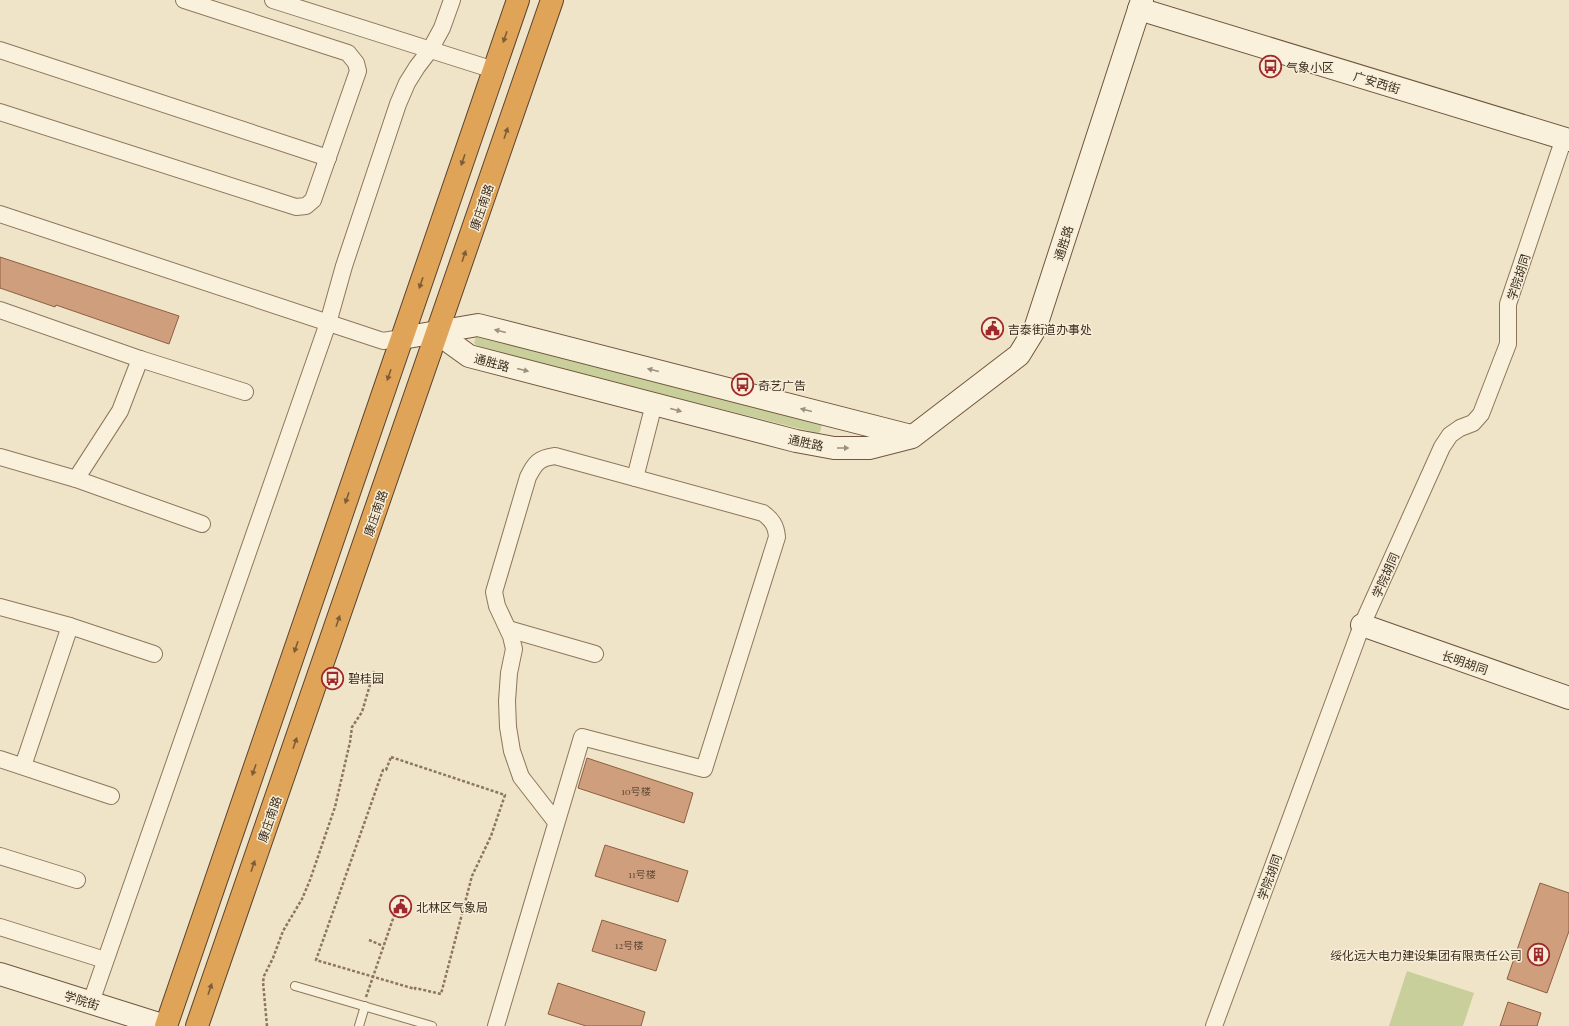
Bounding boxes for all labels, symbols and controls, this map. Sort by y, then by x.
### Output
one-way arrow [502,31,508,43]
bus stop icon: 气象小区 [1258,54,1284,80]
place label: 气象小区 [1286,59,1334,75]
street label: 广安西街 [1352,67,1402,97]
one-way arrow [503,127,509,139]
one-way arrow [460,154,466,166]
street label: 康庄南路 [466,182,496,232]
street label: 通胜路 [1050,223,1076,263]
one-way arrow [461,250,467,262]
street label: 学院胡同 [1503,252,1533,302]
one-way arrow [418,277,424,289]
public building icon: 吉泰街道办事处 [980,316,1006,342]
place label: 吉泰街道办事处 [1008,321,1092,337]
one-way arrow [494,328,506,334]
street label: 通胜路 [473,350,511,374]
one-way arrow [517,367,529,373]
one-way arrow [647,367,659,373]
one-way arrow [386,369,392,381]
bus stop icon: 奇艺广告 [730,372,756,398]
place label: 奇艺广告 [758,377,806,393]
one-way arrow [800,406,813,412]
one-way arrow [670,407,682,413]
street label: 通胜路 [787,430,825,454]
one-way arrow [837,445,850,451]
street label: 康庄南路 [360,488,390,538]
one-way arrow [344,492,350,504]
street label: 学院胡同 [1368,550,1402,600]
one-way arrow [335,614,341,626]
one-way arrow [293,642,299,654]
street label: 长明胡同 [1440,647,1490,677]
bus stop icon: 碧桂园 [320,665,346,691]
place label: 碧桂园 [348,670,384,686]
one-way arrow [292,737,298,749]
one-way arrow [250,765,256,777]
house number: 10号楼 [621,784,651,798]
street label: 康庄南路 [254,794,284,844]
street label: 学院胡同 [1253,852,1285,902]
one-way arrow [250,860,256,872]
house number: 11号楼 [628,867,656,881]
public building icon: 北林区气象局 [387,894,413,920]
place label: 北林区气象局 [416,899,488,915]
house number: 12号楼 [615,938,643,952]
building icon: 绥化远大电力建设集团有限责任公司 [1525,942,1551,968]
place label: 绥化远大电力建设集团有限责任公司 [1330,947,1522,963]
one-way arrow [207,983,213,995]
street label: 学院街 [62,987,102,1013]

